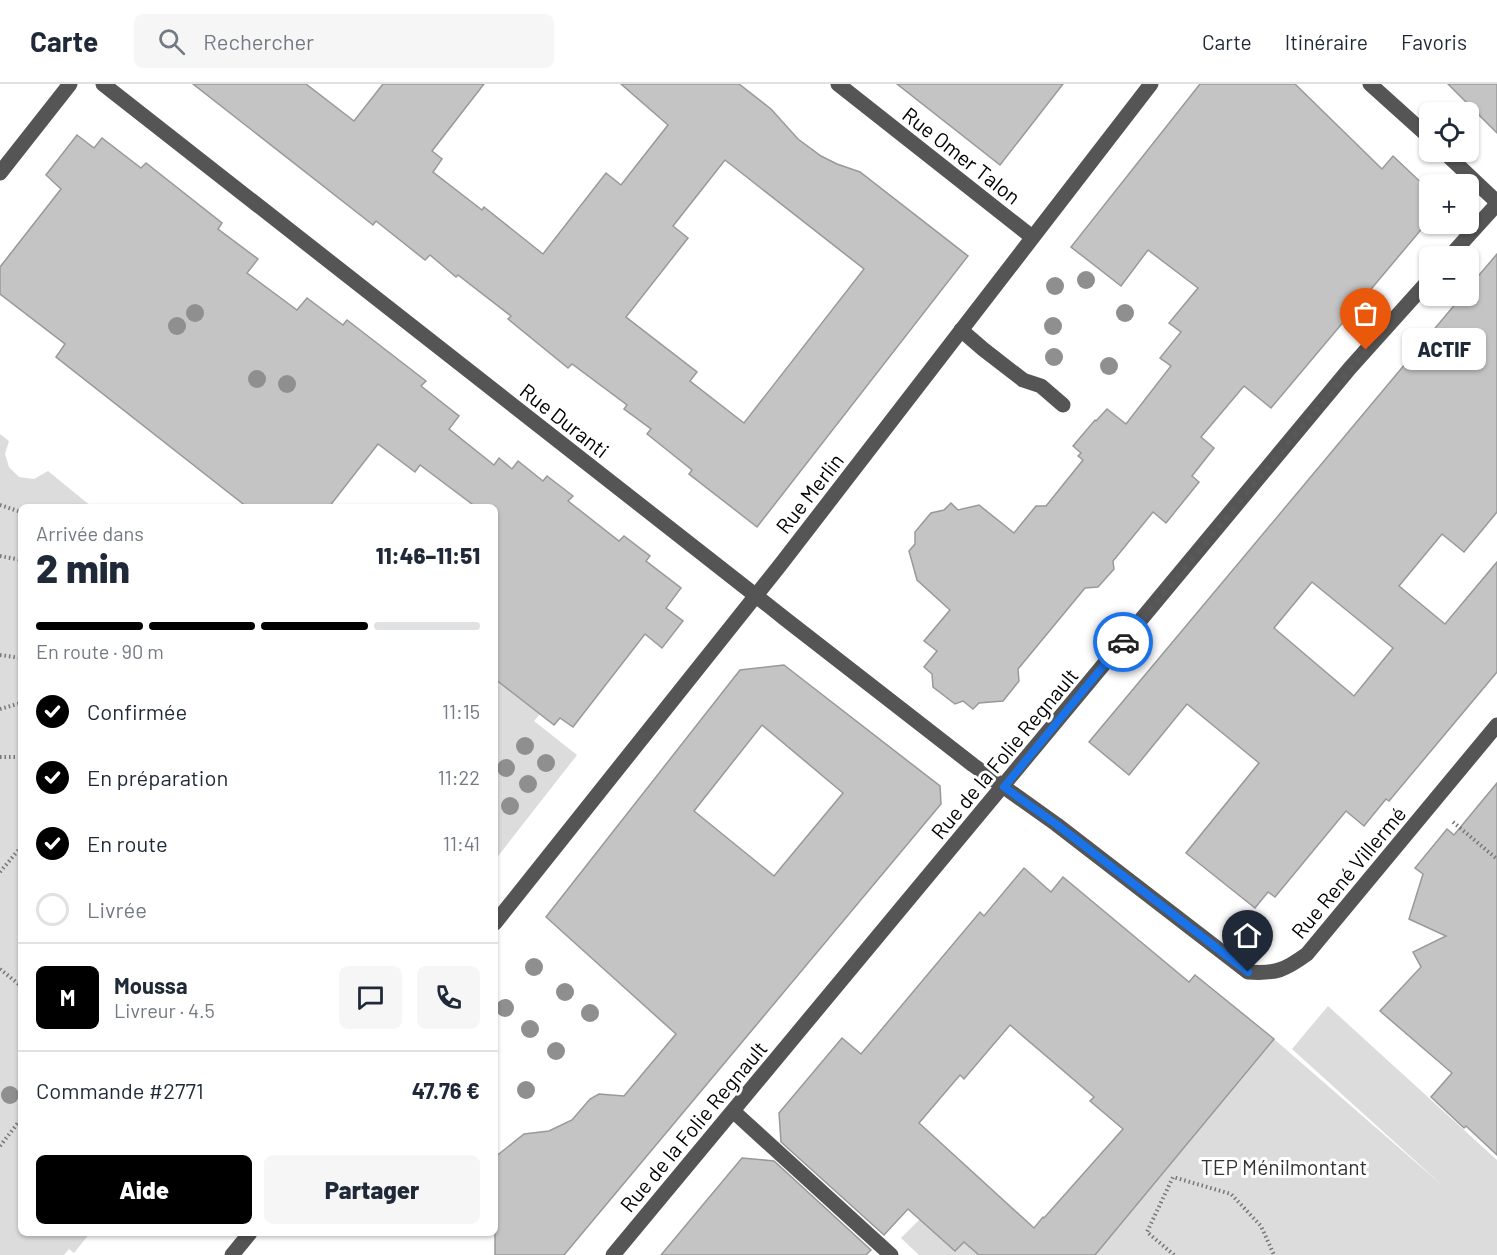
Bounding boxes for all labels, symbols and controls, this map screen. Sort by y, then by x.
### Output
search box [134,14,554,68]
text: Carte [30,24,98,58]
icon: search [155,25,188,58]
text: Rechercher [203,28,314,54]
text: Carte [1202,29,1252,54]
text: Itinéraire [1285,29,1368,54]
text: Favoris [1401,29,1467,54]
street label: Rue Omer Talon [898,101,1026,209]
map controls [1419,102,1479,306]
button: locate [1419,102,1479,162]
button: + [1419,174,1479,234]
button: − [1419,246,1479,306]
pin [1340,288,1391,350]
icon: bag [1349,297,1382,330]
callout: ACTIF [1402,329,1486,371]
text: ACTIF [1417,337,1471,361]
street label: Rue Duranti [516,377,614,463]
street label: Rue Merlin [770,448,848,538]
text: Arrivée dans [36,521,144,545]
text: 11:46–11:51 [376,542,480,568]
text: 2 min [36,544,130,591]
courier [1093,612,1153,672]
icon: car [1107,626,1140,659]
text: En route · 90 m [36,639,164,663]
street label: Rue de la Folie Regnault [925,663,1083,843]
icon: check [36,695,69,728]
text: Confirmée [87,698,187,724]
text: 11:15 [442,699,480,723]
icon: check [36,761,69,794]
text: En préparation [87,764,228,790]
text: 11:22 [438,765,480,789]
street label: Rue René Villermé [1285,801,1411,943]
icon: check [36,827,69,860]
text: En route [87,830,168,856]
text: 11:41 [443,831,480,855]
text: Livrée [87,896,147,922]
pin [1222,910,1273,972]
icon: home [1231,919,1264,952]
button: chat [339,966,402,1029]
button: phone [417,966,480,1029]
text: Moussa [114,972,188,998]
text: M [60,984,75,1010]
text: Livreur · 4.5 [114,998,215,1022]
street label: Rue de la Folie Regnault [614,1036,772,1216]
text: Commande #2771 [36,1077,204,1103]
text: 47.76 € [412,1077,480,1103]
park label: TEP Ménilmontant [1201,1154,1367,1179]
button: Aide [36,1155,252,1224]
button: Partager [264,1155,480,1224]

